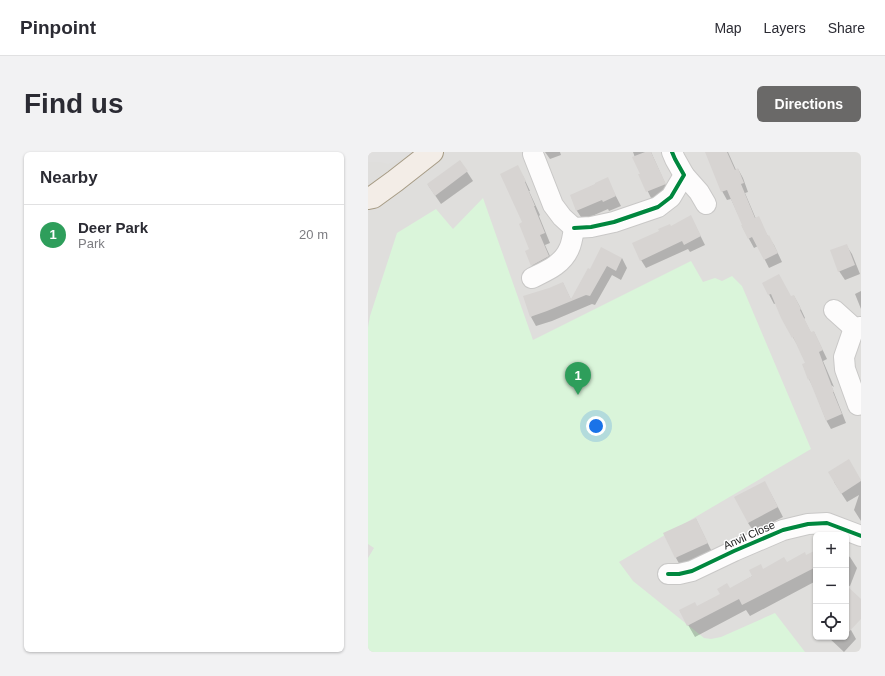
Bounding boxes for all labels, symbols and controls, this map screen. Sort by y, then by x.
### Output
text: Pinpoint [20,17,96,38]
text: Map [714,20,742,36]
text: Layers [764,20,806,36]
text: Share [828,20,865,36]
button: Directions [757,86,861,122]
text: Find us [24,88,124,119]
text: Nearby [40,168,98,187]
text: Deer Park [78,219,148,236]
text: 1 [49,227,57,242]
text: 20 m [299,227,328,242]
text: Park [78,236,105,251]
pin: 1 [565,362,591,395]
your location [586,416,606,436]
street label: Anvil Close [721,518,777,552]
map controls [813,532,849,640]
button: + [813,532,849,568]
button: − [813,568,849,604]
button: locate [813,604,849,640]

